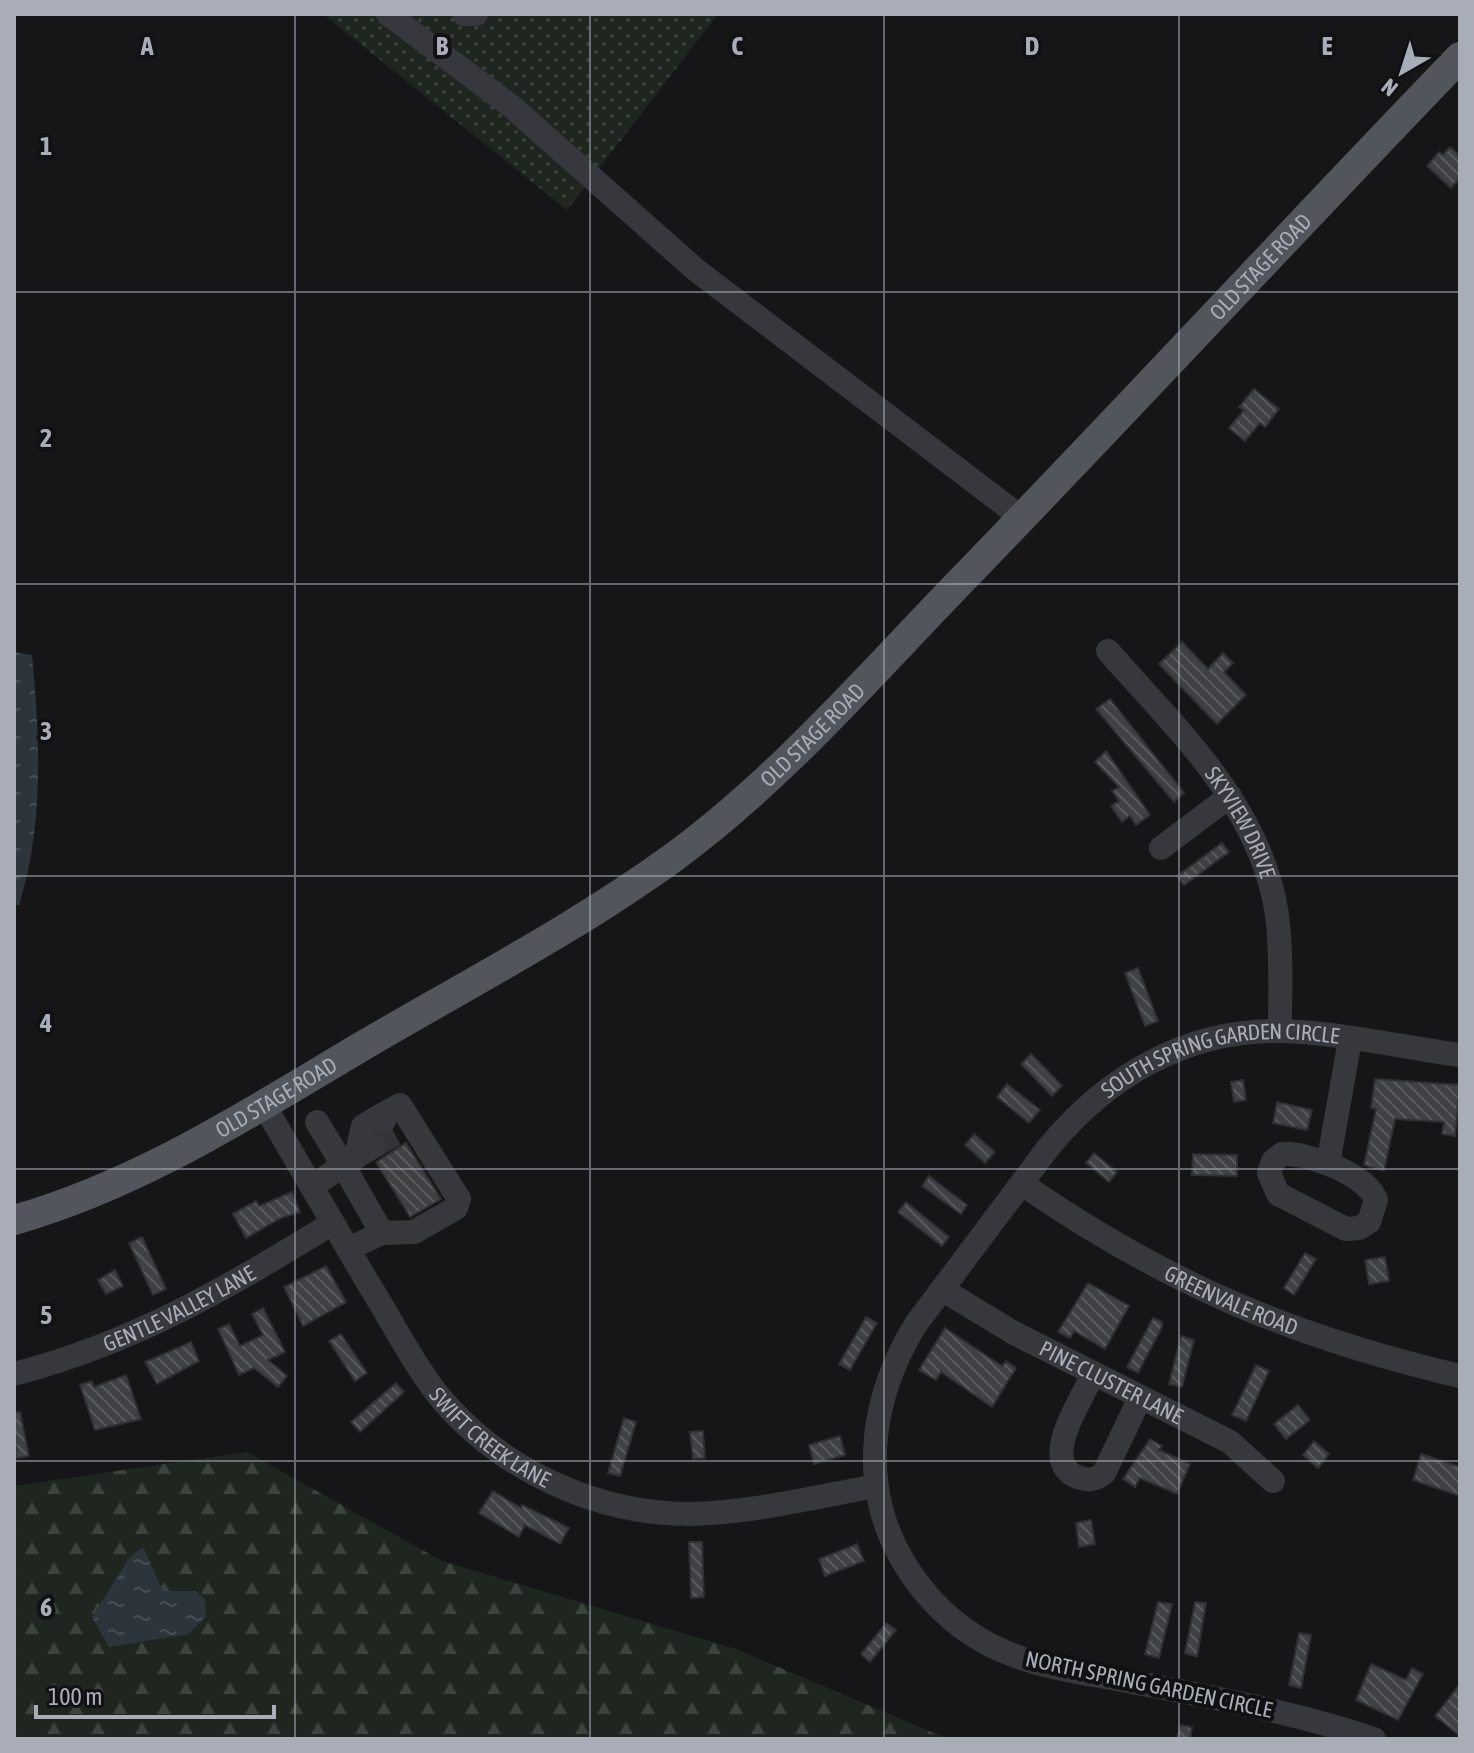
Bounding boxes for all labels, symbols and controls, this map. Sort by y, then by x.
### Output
text: A [140,31,154,61]
text: B [436,31,449,61]
text: C [731,31,743,61]
text: D [1025,31,1039,61]
text: E [1321,31,1333,61]
north arrow [1362,32,1442,112]
text: N [1376,73,1403,102]
text: 1 [40,131,52,161]
street label: OLD STAGE ROAD [1204,208,1317,325]
text: 2 [40,423,52,453]
street label: OLD STAGE ROAD [755,678,870,792]
text: 3 [40,716,52,746]
street label: SKYVIEW DRIVE [1200,761,1281,882]
text: 4 [39,1008,52,1038]
street label: SOUTH SPRING GARDEN CIRCLE [1096,1018,1341,1103]
street label: OLD STAGE ROAD [211,1051,341,1143]
street label: GENTLE VALLEY LANE [99,1259,260,1357]
street label: GREENVALE ROAD [1160,1260,1302,1341]
text: 5 [40,1300,52,1330]
street label: PINE CLUSTER LANE [1035,1335,1188,1429]
street label: SWIFT CREEK LANE [424,1382,555,1493]
text: 6 [40,1592,52,1622]
street label: NORTH SPRING GARDEN CIRCLE [1023,1645,1275,1723]
scale bar [36,1669,274,1719]
text: 100 m [48,1683,102,1710]

